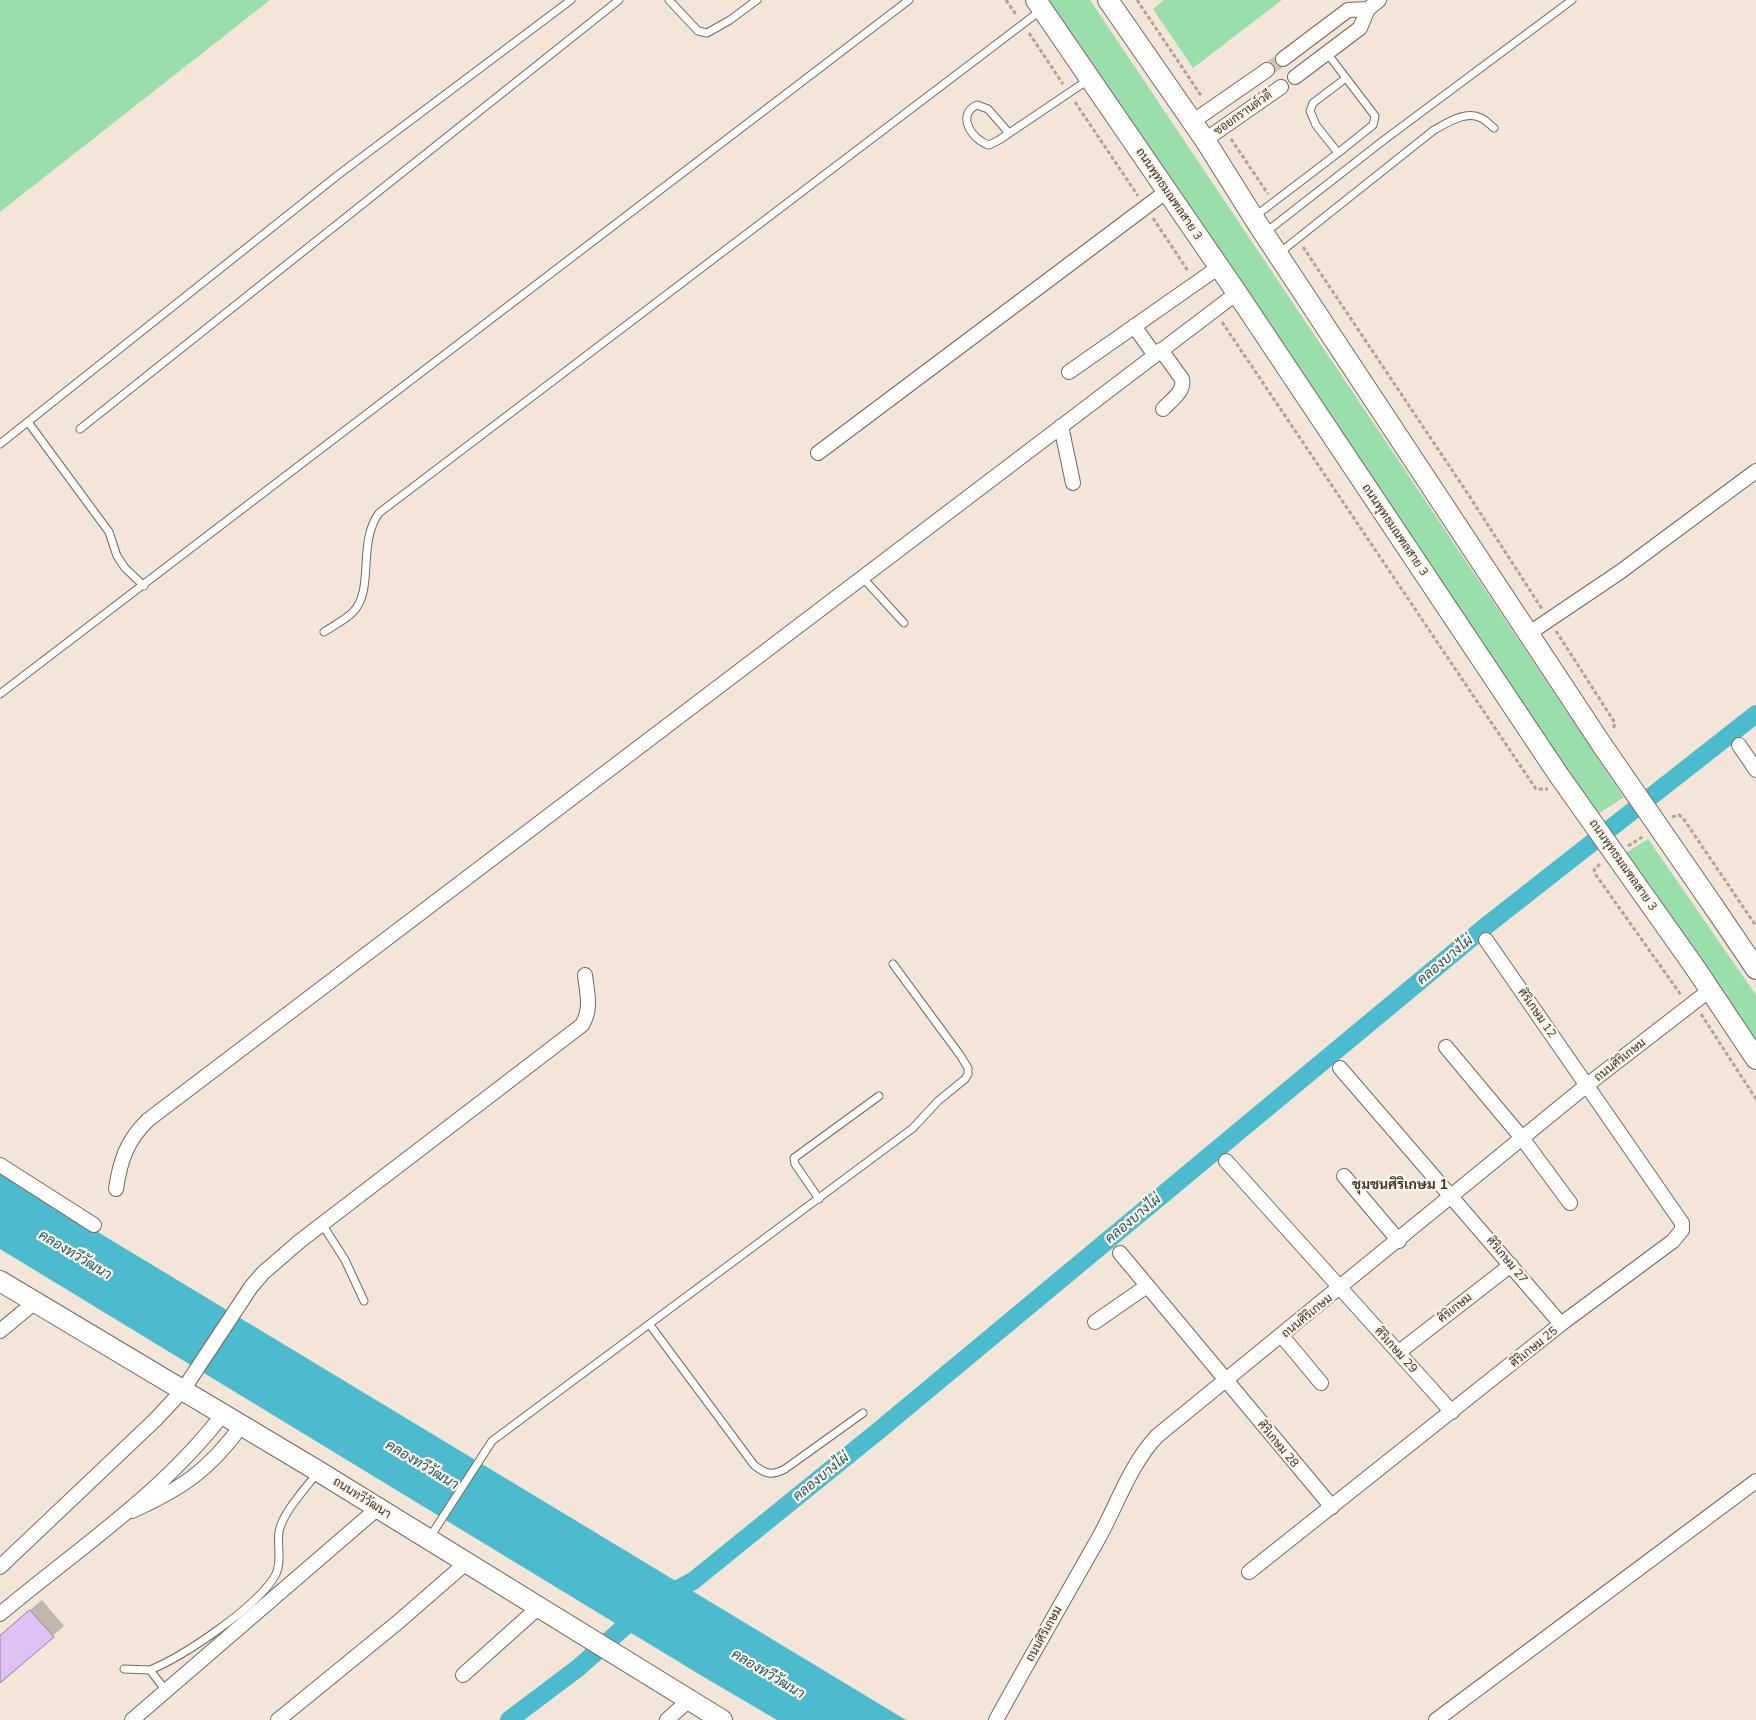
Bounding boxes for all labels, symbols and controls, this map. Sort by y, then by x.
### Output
street label: ซอยกรานต์วดี [1211,88,1275,138]
street label: ถนนพุทธมณฑลสาย 3 [1133,145,1205,243]
street label: ถนนพุทธมณฑลสาย 3 [1359,481,1431,579]
street label: ถนนพุทธมณฑลสาย 3 [1586,817,1660,913]
water label: คลองบางไผ่ [1414,932,1476,988]
street label: ศิริเกษม 12 [1515,986,1559,1040]
street label: ถนนศิริเกษม [1591,1035,1649,1085]
district label: ชุมชนศิริเกษม 1 [1352,1177,1448,1193]
water label: คลองบางไผ่ [1102,1191,1164,1247]
water label: คลองทวีวัฒนา [36,1227,114,1283]
street label: ศิริเกษม 27 [1483,1234,1531,1286]
street label: ศิริเกษม [1435,1290,1475,1326]
street label: ถนนศิริเกษม [1279,1291,1335,1341]
street label: ศิริเกษม 29 [1372,1324,1420,1376]
street label: ศิริเกษม 25 [1507,1324,1561,1370]
street label: ศิริเกษม 28 [1254,1418,1302,1470]
water label: คลองทวีวัฒนา [383,1437,461,1493]
water label: คลองบางไผ่ [789,1449,853,1505]
street label: ถนนทวีวัฒนา [330,1474,394,1522]
street label: ถนนศิริเกษม [1023,1604,1065,1664]
water label: คลองทวีวัฒนา [729,1646,807,1702]

